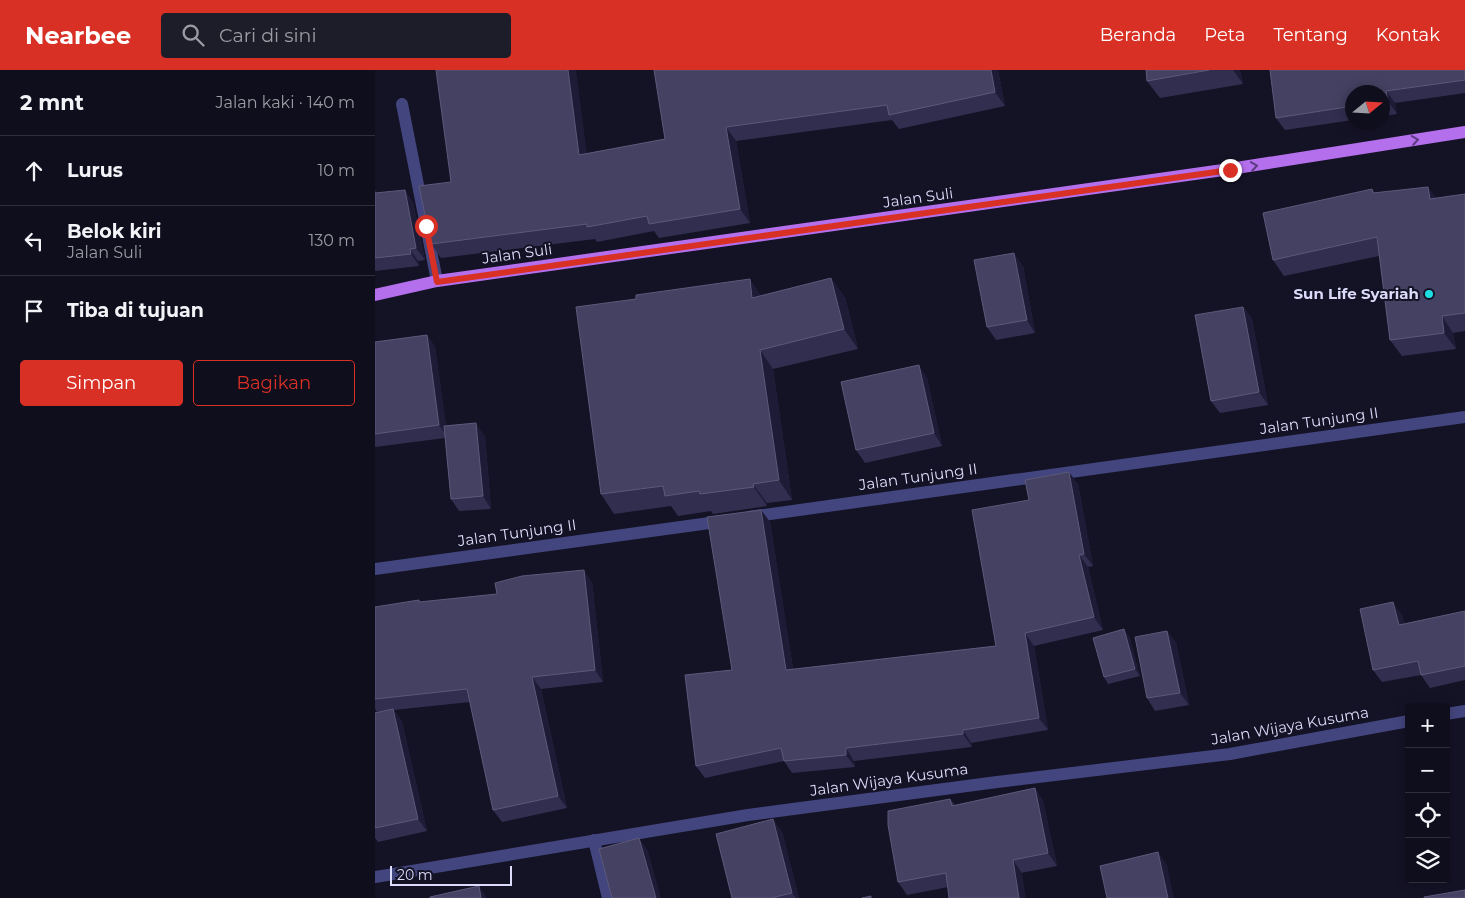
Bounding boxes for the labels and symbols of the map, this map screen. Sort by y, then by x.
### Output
north arrow [1345,85,1390,130]
one-way arrow [1411,135,1419,146]
route end [1219,159,1242,182]
one-way arrow [1250,161,1259,171]
street label: Jalan Suli [881,183,954,212]
route start [415,215,438,238]
street label: Jalan Suli [480,239,553,268]
place label: Sun Life Syariah [1294,284,1419,303]
marker: Sun Life Syariah [1423,288,1435,300]
street label: Jalan Tunjung II [1257,403,1379,438]
street label: Jalan Tunjung II [856,459,978,494]
street label: Jalan Tunjung II [455,515,577,550]
street label: Jalan Wijaya Kusuma [1209,702,1370,749]
street label: Jalan Wijaya Kusuma [808,759,969,800]
scale bar [390,863,513,886]

